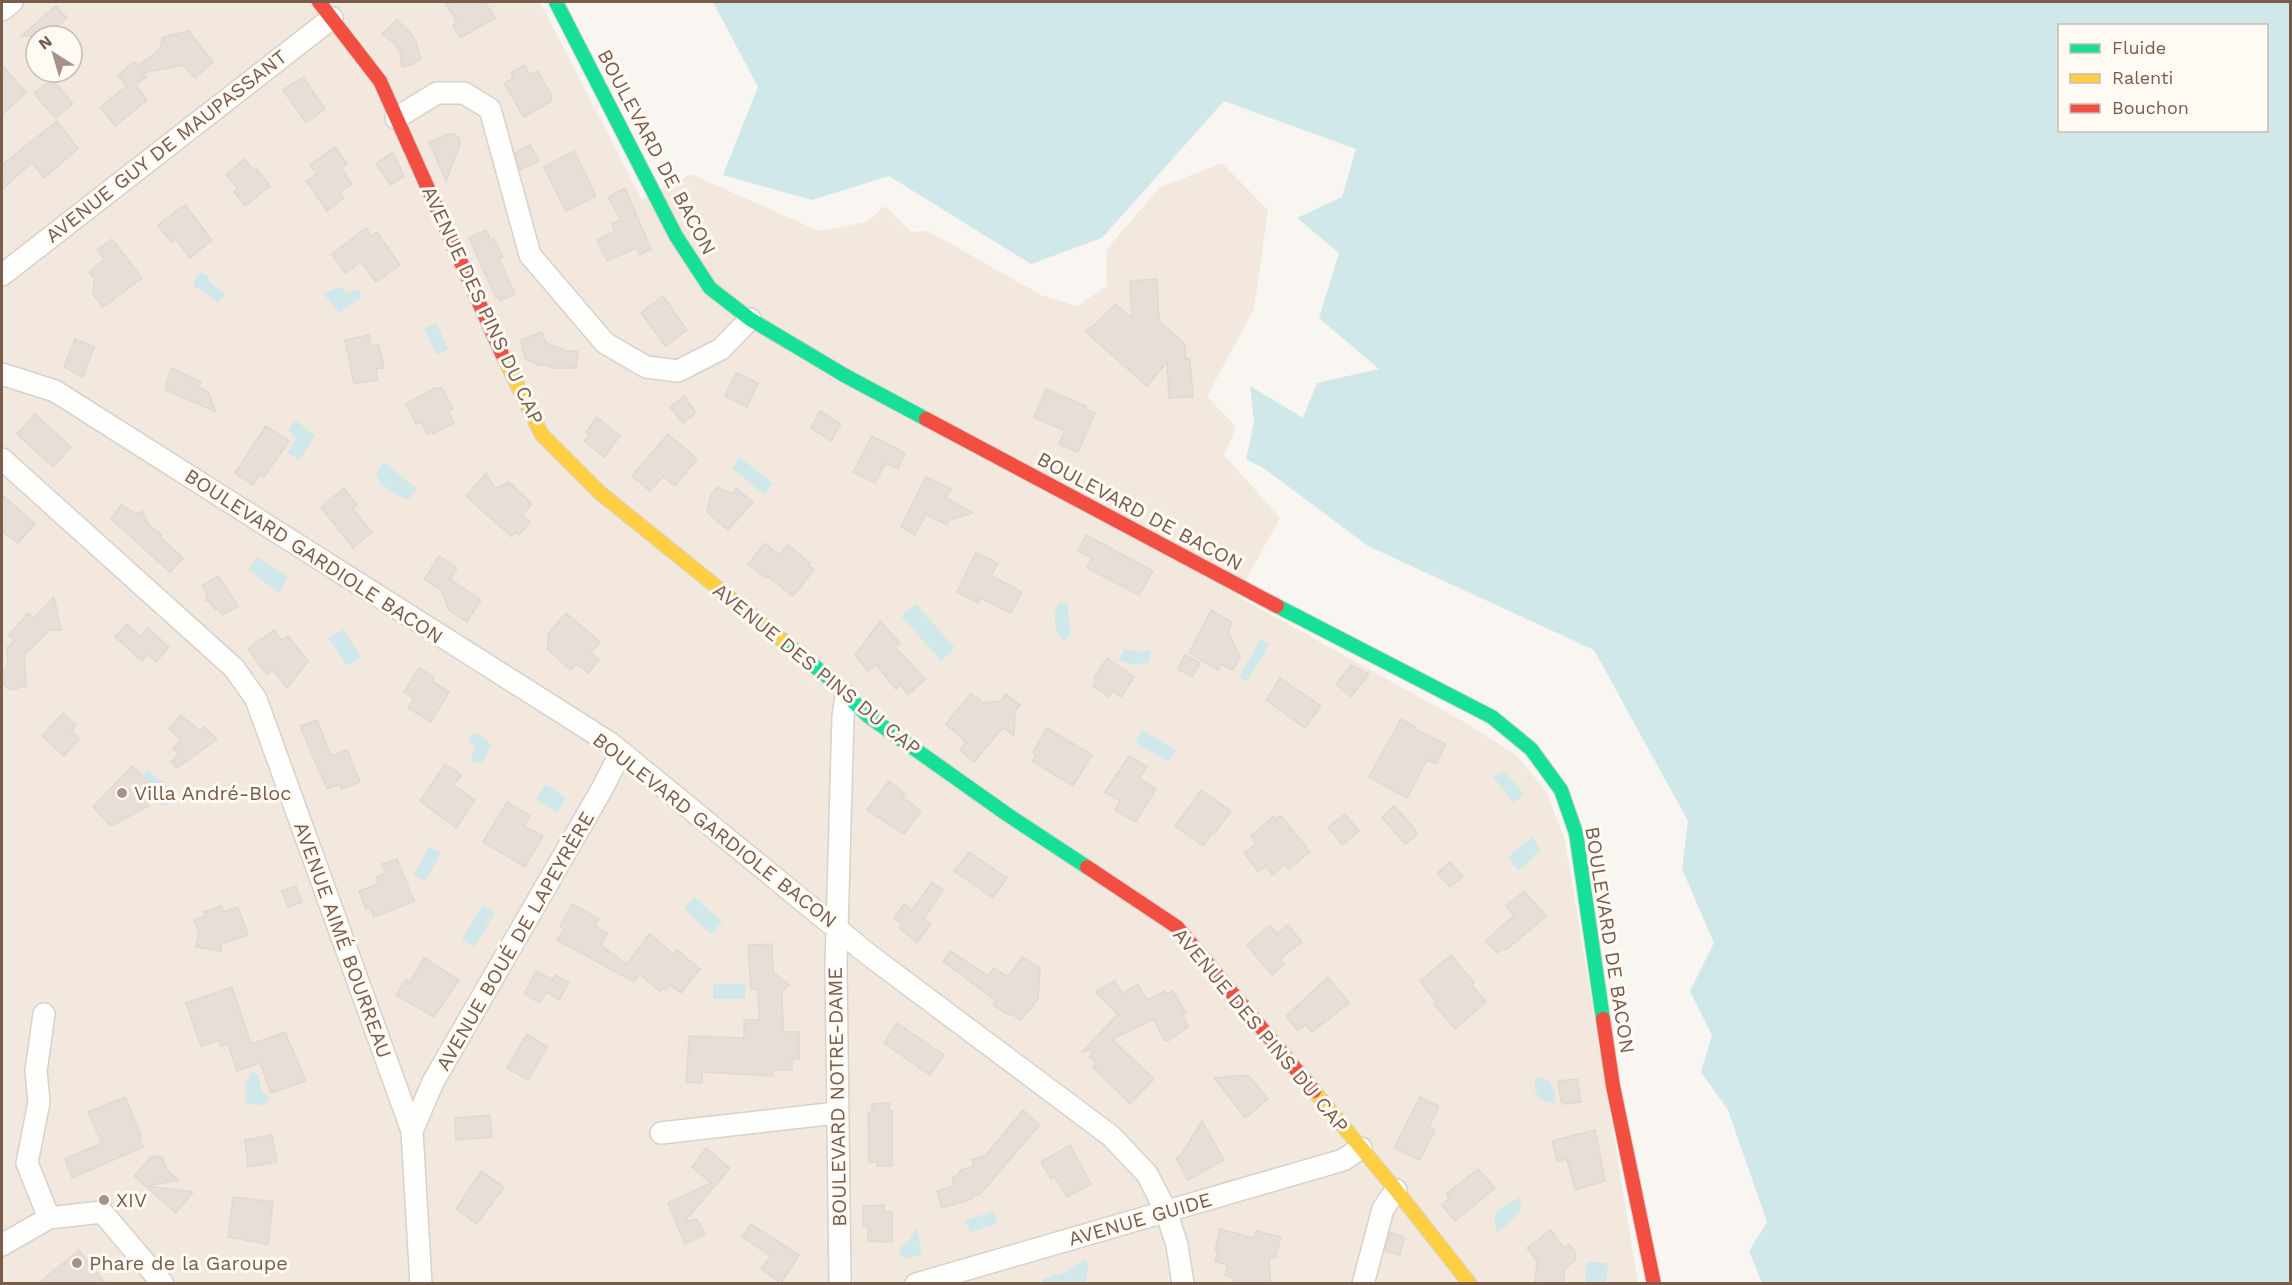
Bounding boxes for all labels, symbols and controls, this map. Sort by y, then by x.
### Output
north arrow [24,24,84,84]
legend [2058,24,2268,132]
text: Fluide [2112,37,2166,58]
street label: AVENUE GUY DE MAUPASSANT [40,44,292,248]
street label: BOULEVARD DE BACON [593,45,721,259]
text: Ralenti [2112,67,2173,88]
text: Bouchon [2112,97,2189,118]
street label: AVENUE DES PINS DU CAP [417,182,549,428]
street label: BOULEVARD DE BACON [1033,447,1247,575]
street label: BOULEVARD GARDIOLE BACON [180,463,448,649]
street label: AVENUE DES PINS DU CAP [708,578,926,760]
street label: BOULEVARD GARDIOLE BACON [588,727,842,933]
place label: Villa André-Bloc [134,781,291,805]
marker: Villa André-Bloc [115,786,129,800]
street label: AVENUE BOUÉ DE LAPEYRÈRE [431,807,599,1075]
street label: AVENUE AIMÉ BOURREAU [289,819,397,1061]
street label: BOULEVARD DE BACON [1580,825,1640,1055]
street label: AVENUE DES PINS DU CAP [1168,923,1354,1137]
street label: BOULEVARD NOTRE-DAME [823,967,851,1227]
street label: AVENUE GUIDE [1066,1187,1214,1251]
place label: XIV [116,1188,147,1212]
marker: XIV [97,1193,111,1207]
place label: Phare de la Garoupe [89,1251,288,1275]
marker: Phare de la Garoupe [70,1256,84,1270]

